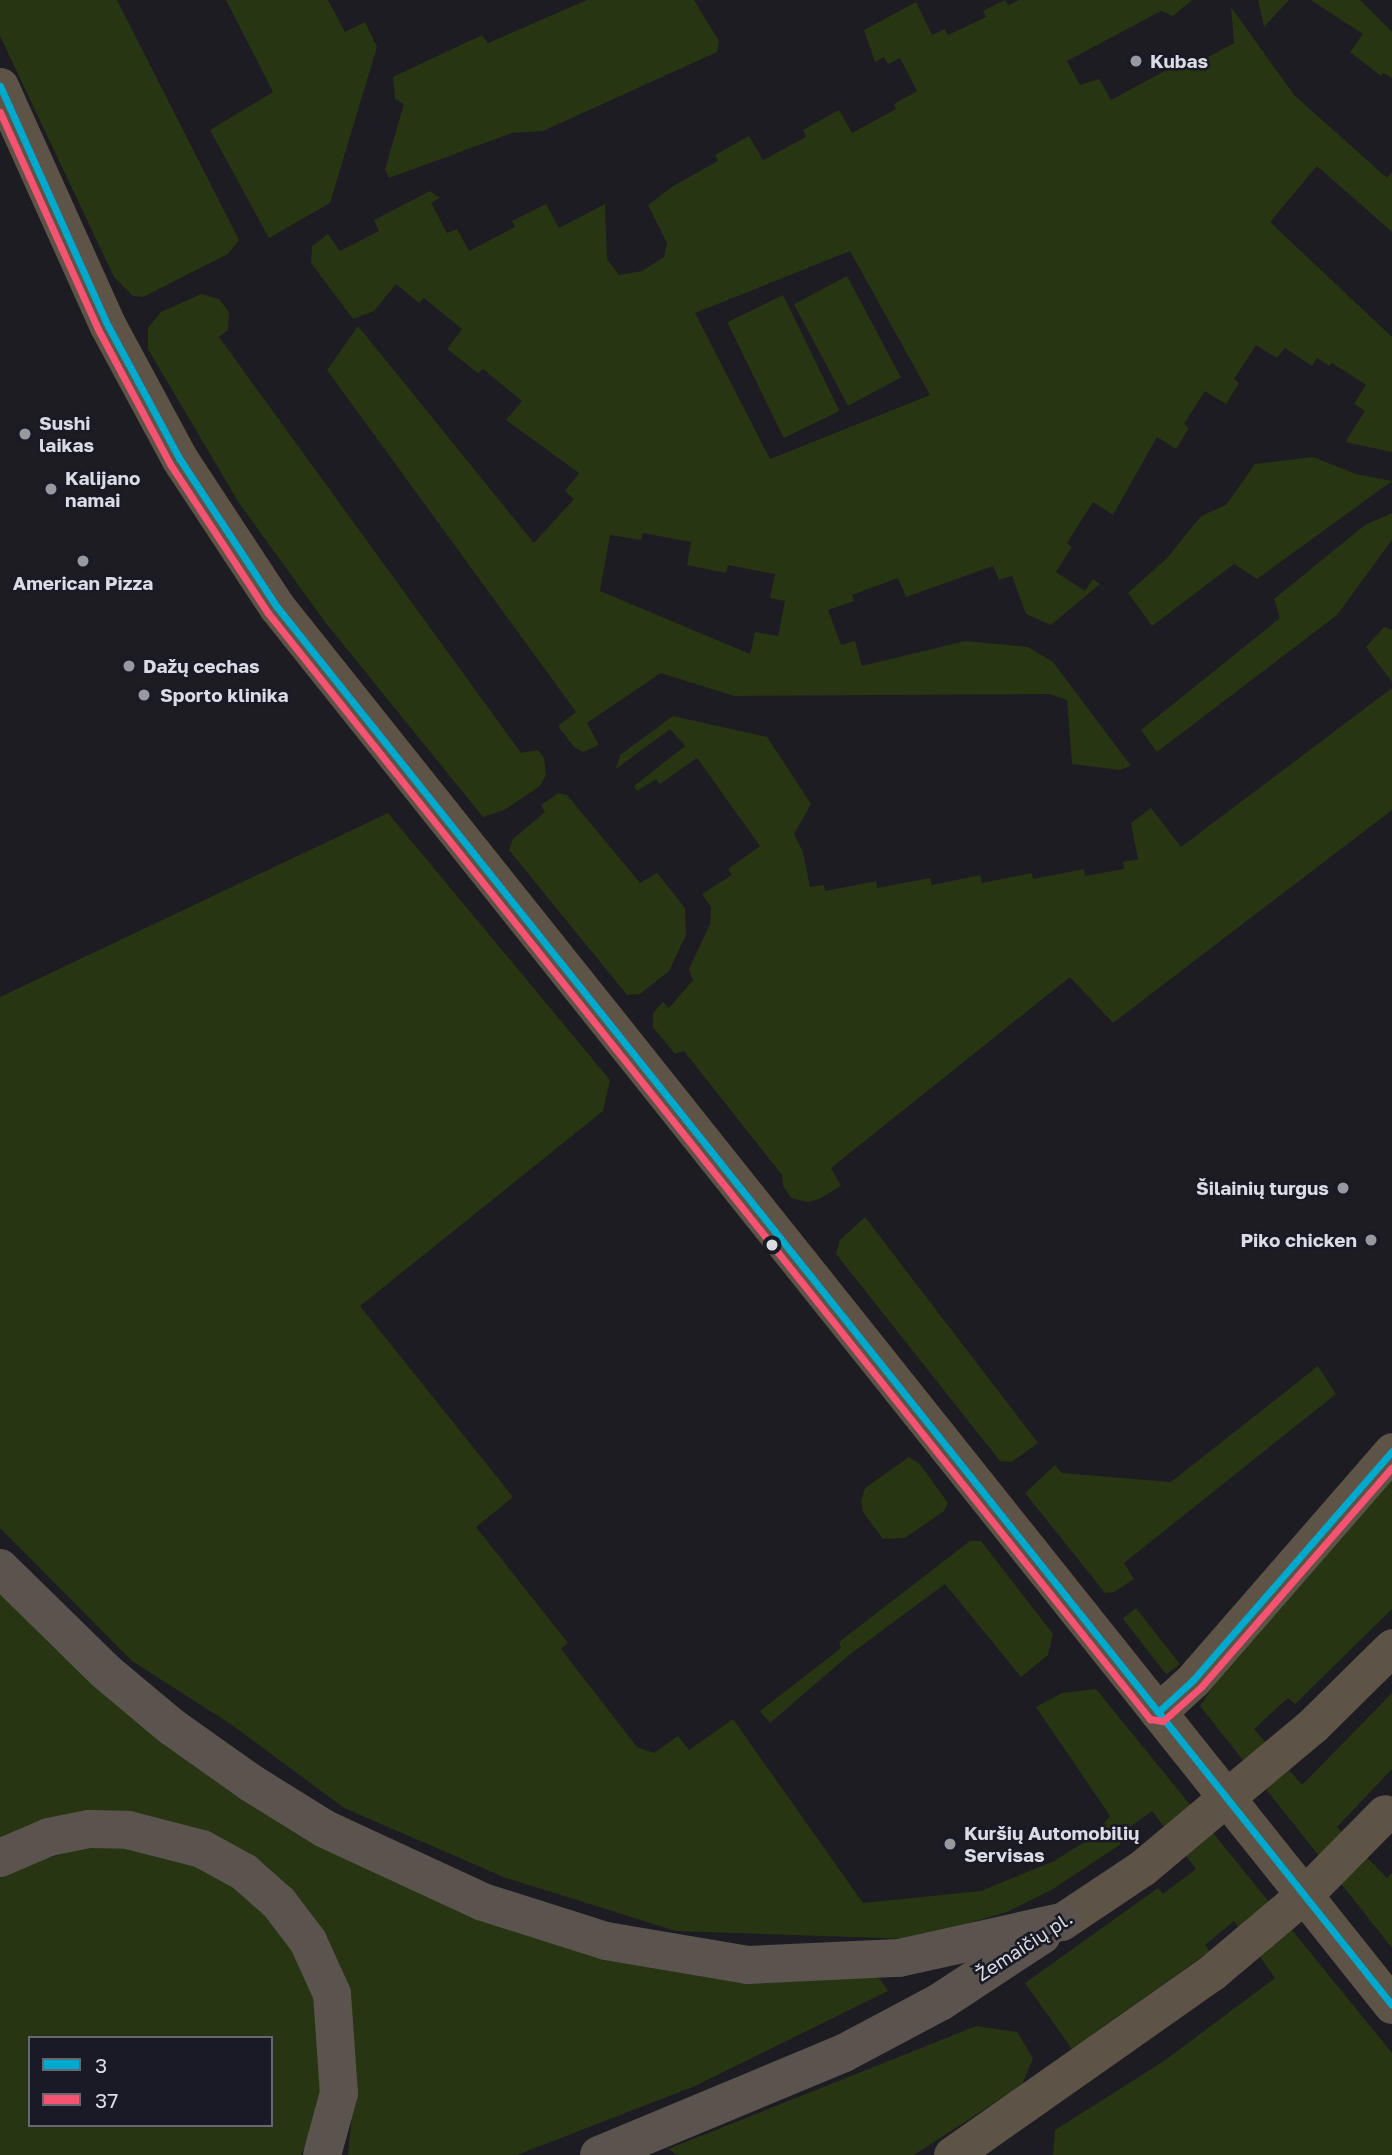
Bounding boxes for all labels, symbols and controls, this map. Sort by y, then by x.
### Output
place label: Kubas [1150,50,1208,72]
marker: Kubas [1128,53,1144,69]
place label: Sushi laikas [39,412,94,456]
marker: Sushi laikas [17,426,33,442]
place label: Kalijano namai [65,467,140,511]
marker: Kalijano namai [43,481,59,497]
marker: American Pizza [75,553,91,569]
place label: American Pizza [13,572,153,594]
place label: Dažų cechas [143,655,260,677]
marker: Dažų cechas [121,658,137,674]
place label: Sporto klinika [160,684,288,706]
marker: Sporto klinika [134,685,154,705]
place label: Šilainių turgus [1196,1177,1329,1199]
marker: Šilainių turgus [1335,1180,1351,1196]
place label: Piko chicken [1240,1229,1357,1251]
marker: Piko chicken [1363,1232,1379,1248]
unlabelled marker [765,1238,779,1252]
place label: Kuršių Automobilių Servisas [964,1822,1139,1866]
marker: Kuršių Automobilių Servisas [942,1836,958,1852]
street label: Žemaičių pl. [971,1906,1077,1986]
legend [28,2036,273,2127]
text: 3 [95,2052,107,2078]
text: 37 [95,2087,118,2113]

